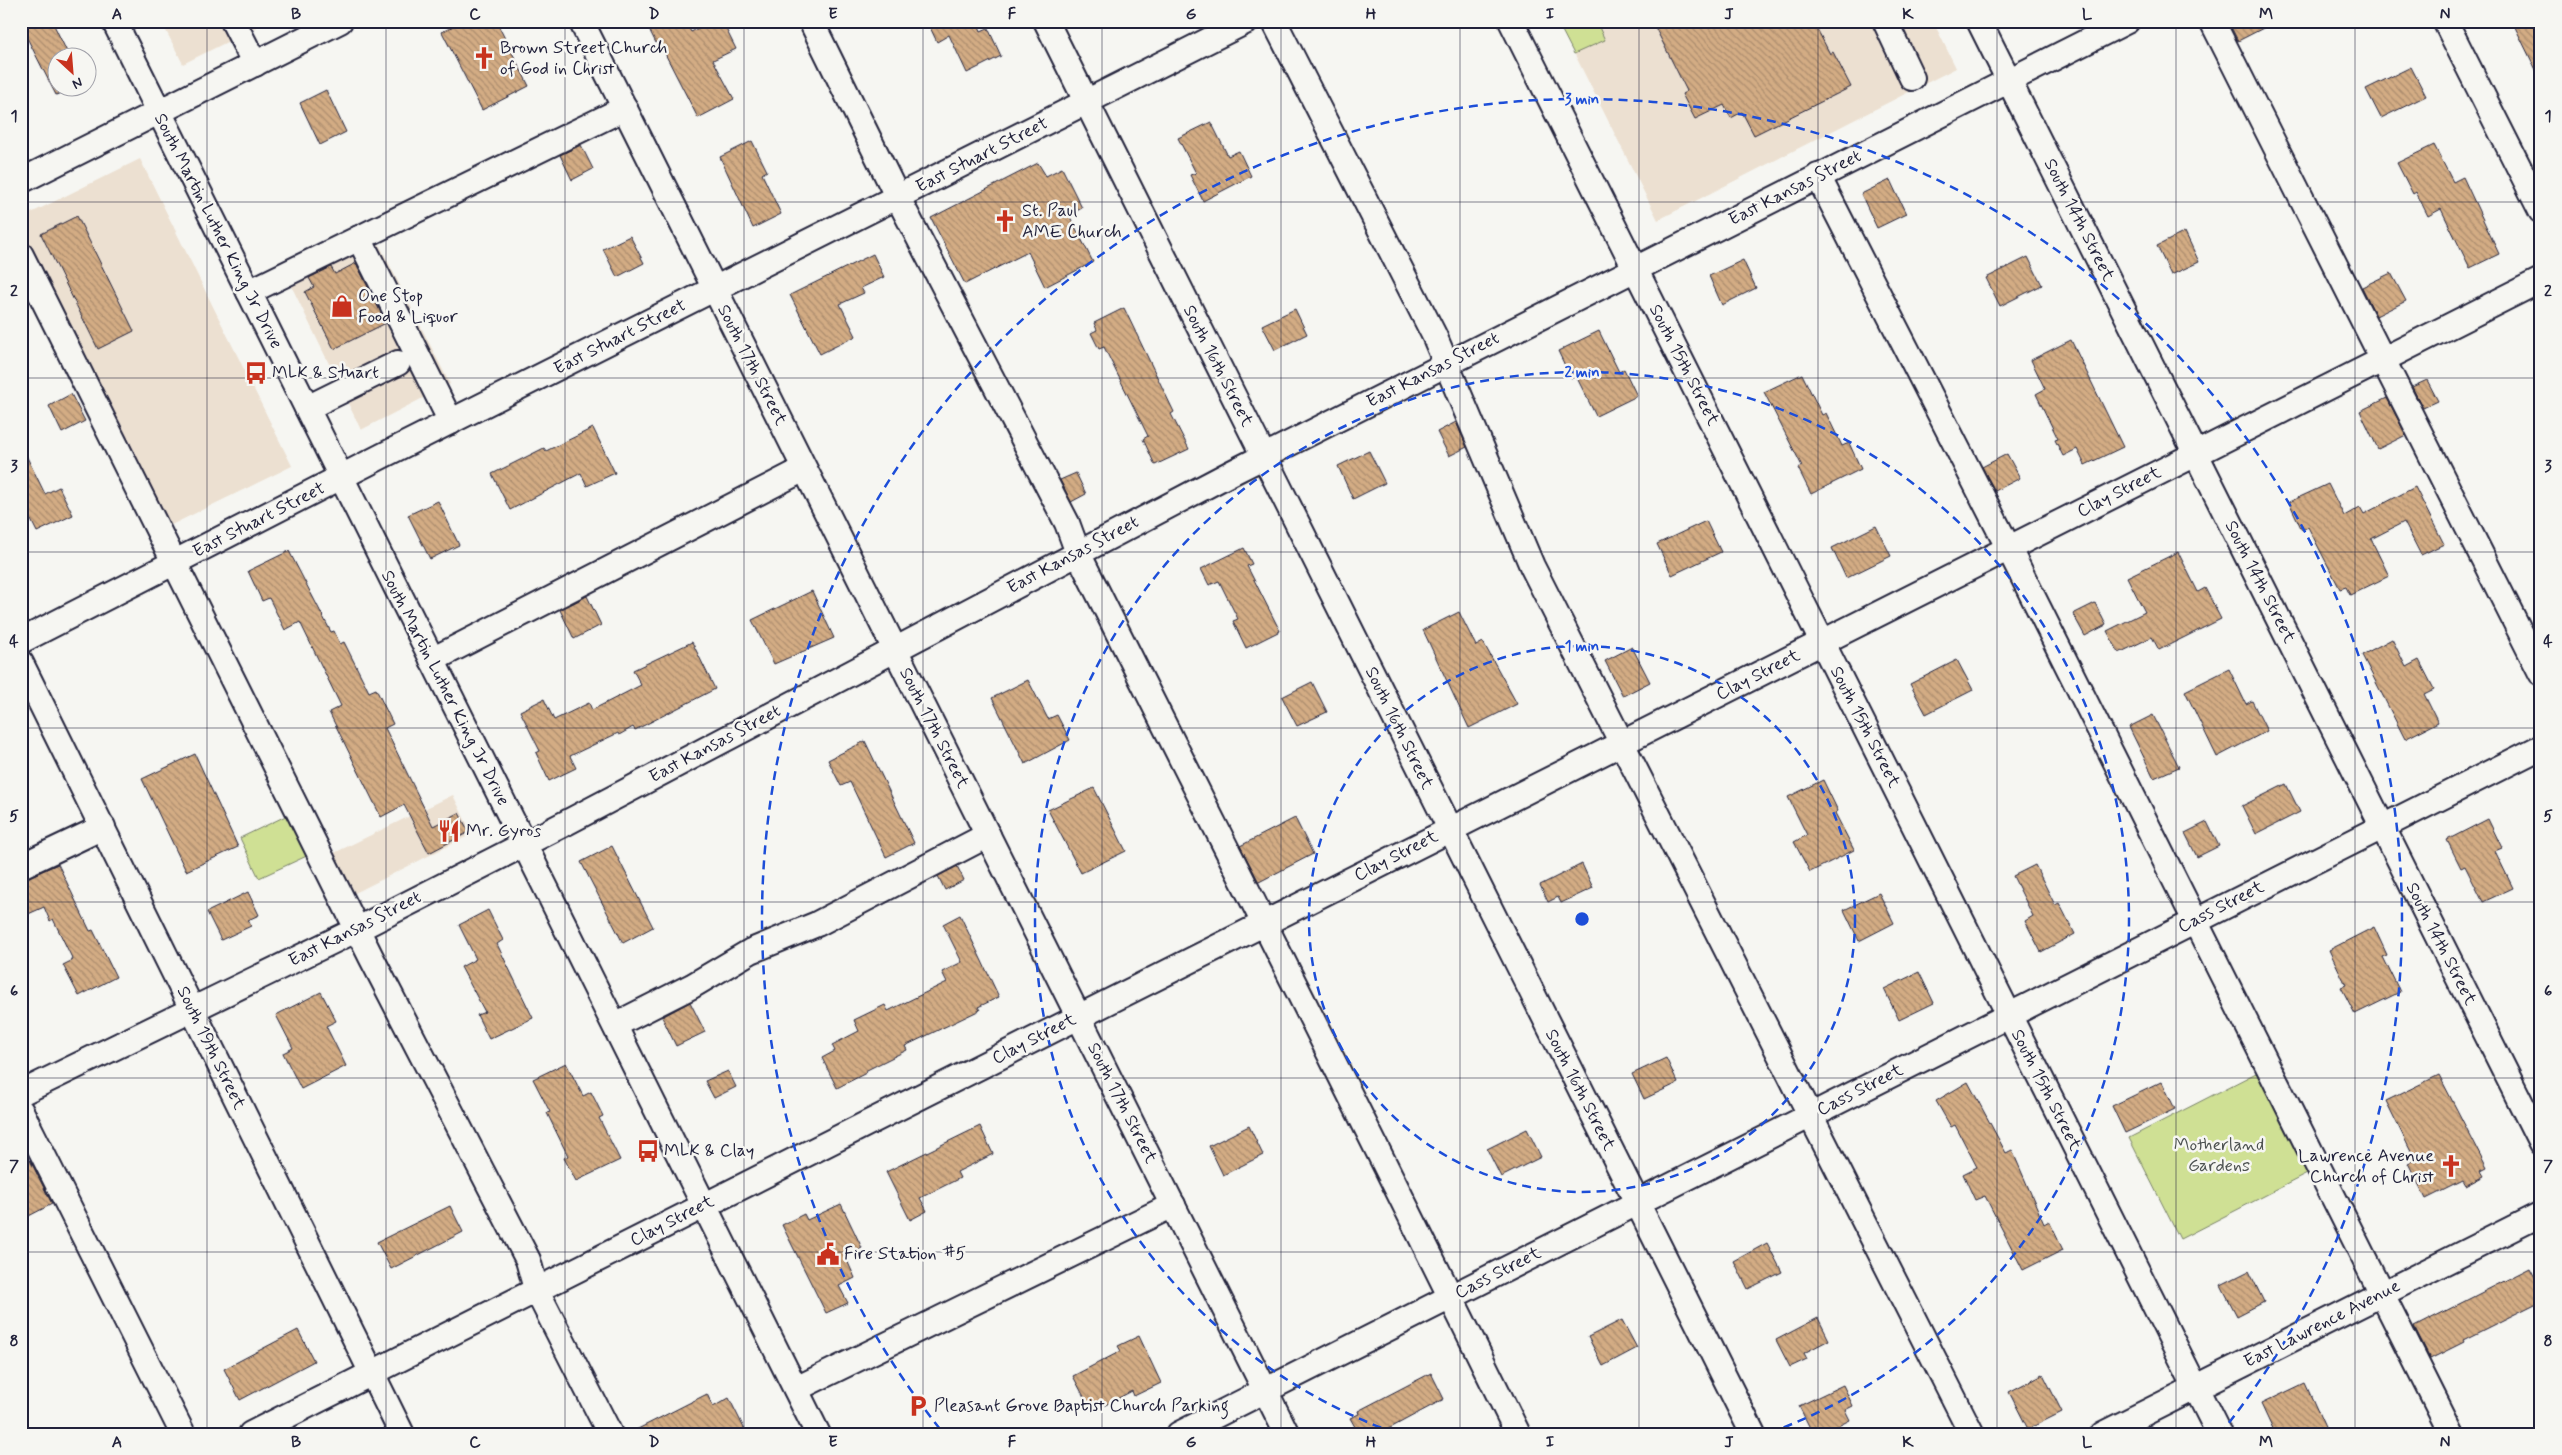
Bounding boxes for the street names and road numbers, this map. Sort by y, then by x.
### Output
street label: South Martin Luther King Jr Drive [148,109,288,353]
street label: East Stuart Street [912,111,1052,199]
street label: East Kansas Street [1725,144,1866,232]
street label: South 14th Street [2038,155,2120,286]
street label: East Stuart Street [550,293,690,381]
street label: South 17th Street [711,300,793,430]
street label: South 15th Street [1643,300,1725,430]
street label: South 16th Street [1177,301,1259,431]
street label: East Kansas Street [1363,326,1504,414]
street label: Clay Street [2073,460,2165,523]
street label: East Stuart Street [189,476,329,564]
street label: East Kansas Street [1003,510,1143,600]
street label: South 14th Street [2219,517,2301,648]
street label: South Martin Luther King Jr Drive [375,566,515,810]
street label: Clay Street [1712,643,1804,706]
street label: South 15th Street [1824,662,1906,792]
street label: South 17th Street [893,663,975,793]
street label: South 16th Street [1359,663,1439,794]
street label: East Kansas Street [645,699,785,789]
street label: Clay Street [1350,824,1442,887]
street label: Cass Street [2174,875,2269,939]
street label: South 14th Street [2400,879,2482,1010]
street label: East Kansas Street [285,885,426,973]
street label: South 19th Street [171,982,251,1114]
street label: Clay Street [988,1007,1080,1070]
street label: South 16th Street [1539,1025,1621,1155]
street label: South 15th Street [2005,1025,2087,1155]
street label: South 17th Street [1081,1038,1163,1168]
street label: Cass Street [1813,1058,1908,1122]
street label: Clay Street [626,1189,718,1252]
street label: Cass Street [1451,1241,1546,1305]
street label: East Lawrence Avenue [2240,1274,2404,1374]

